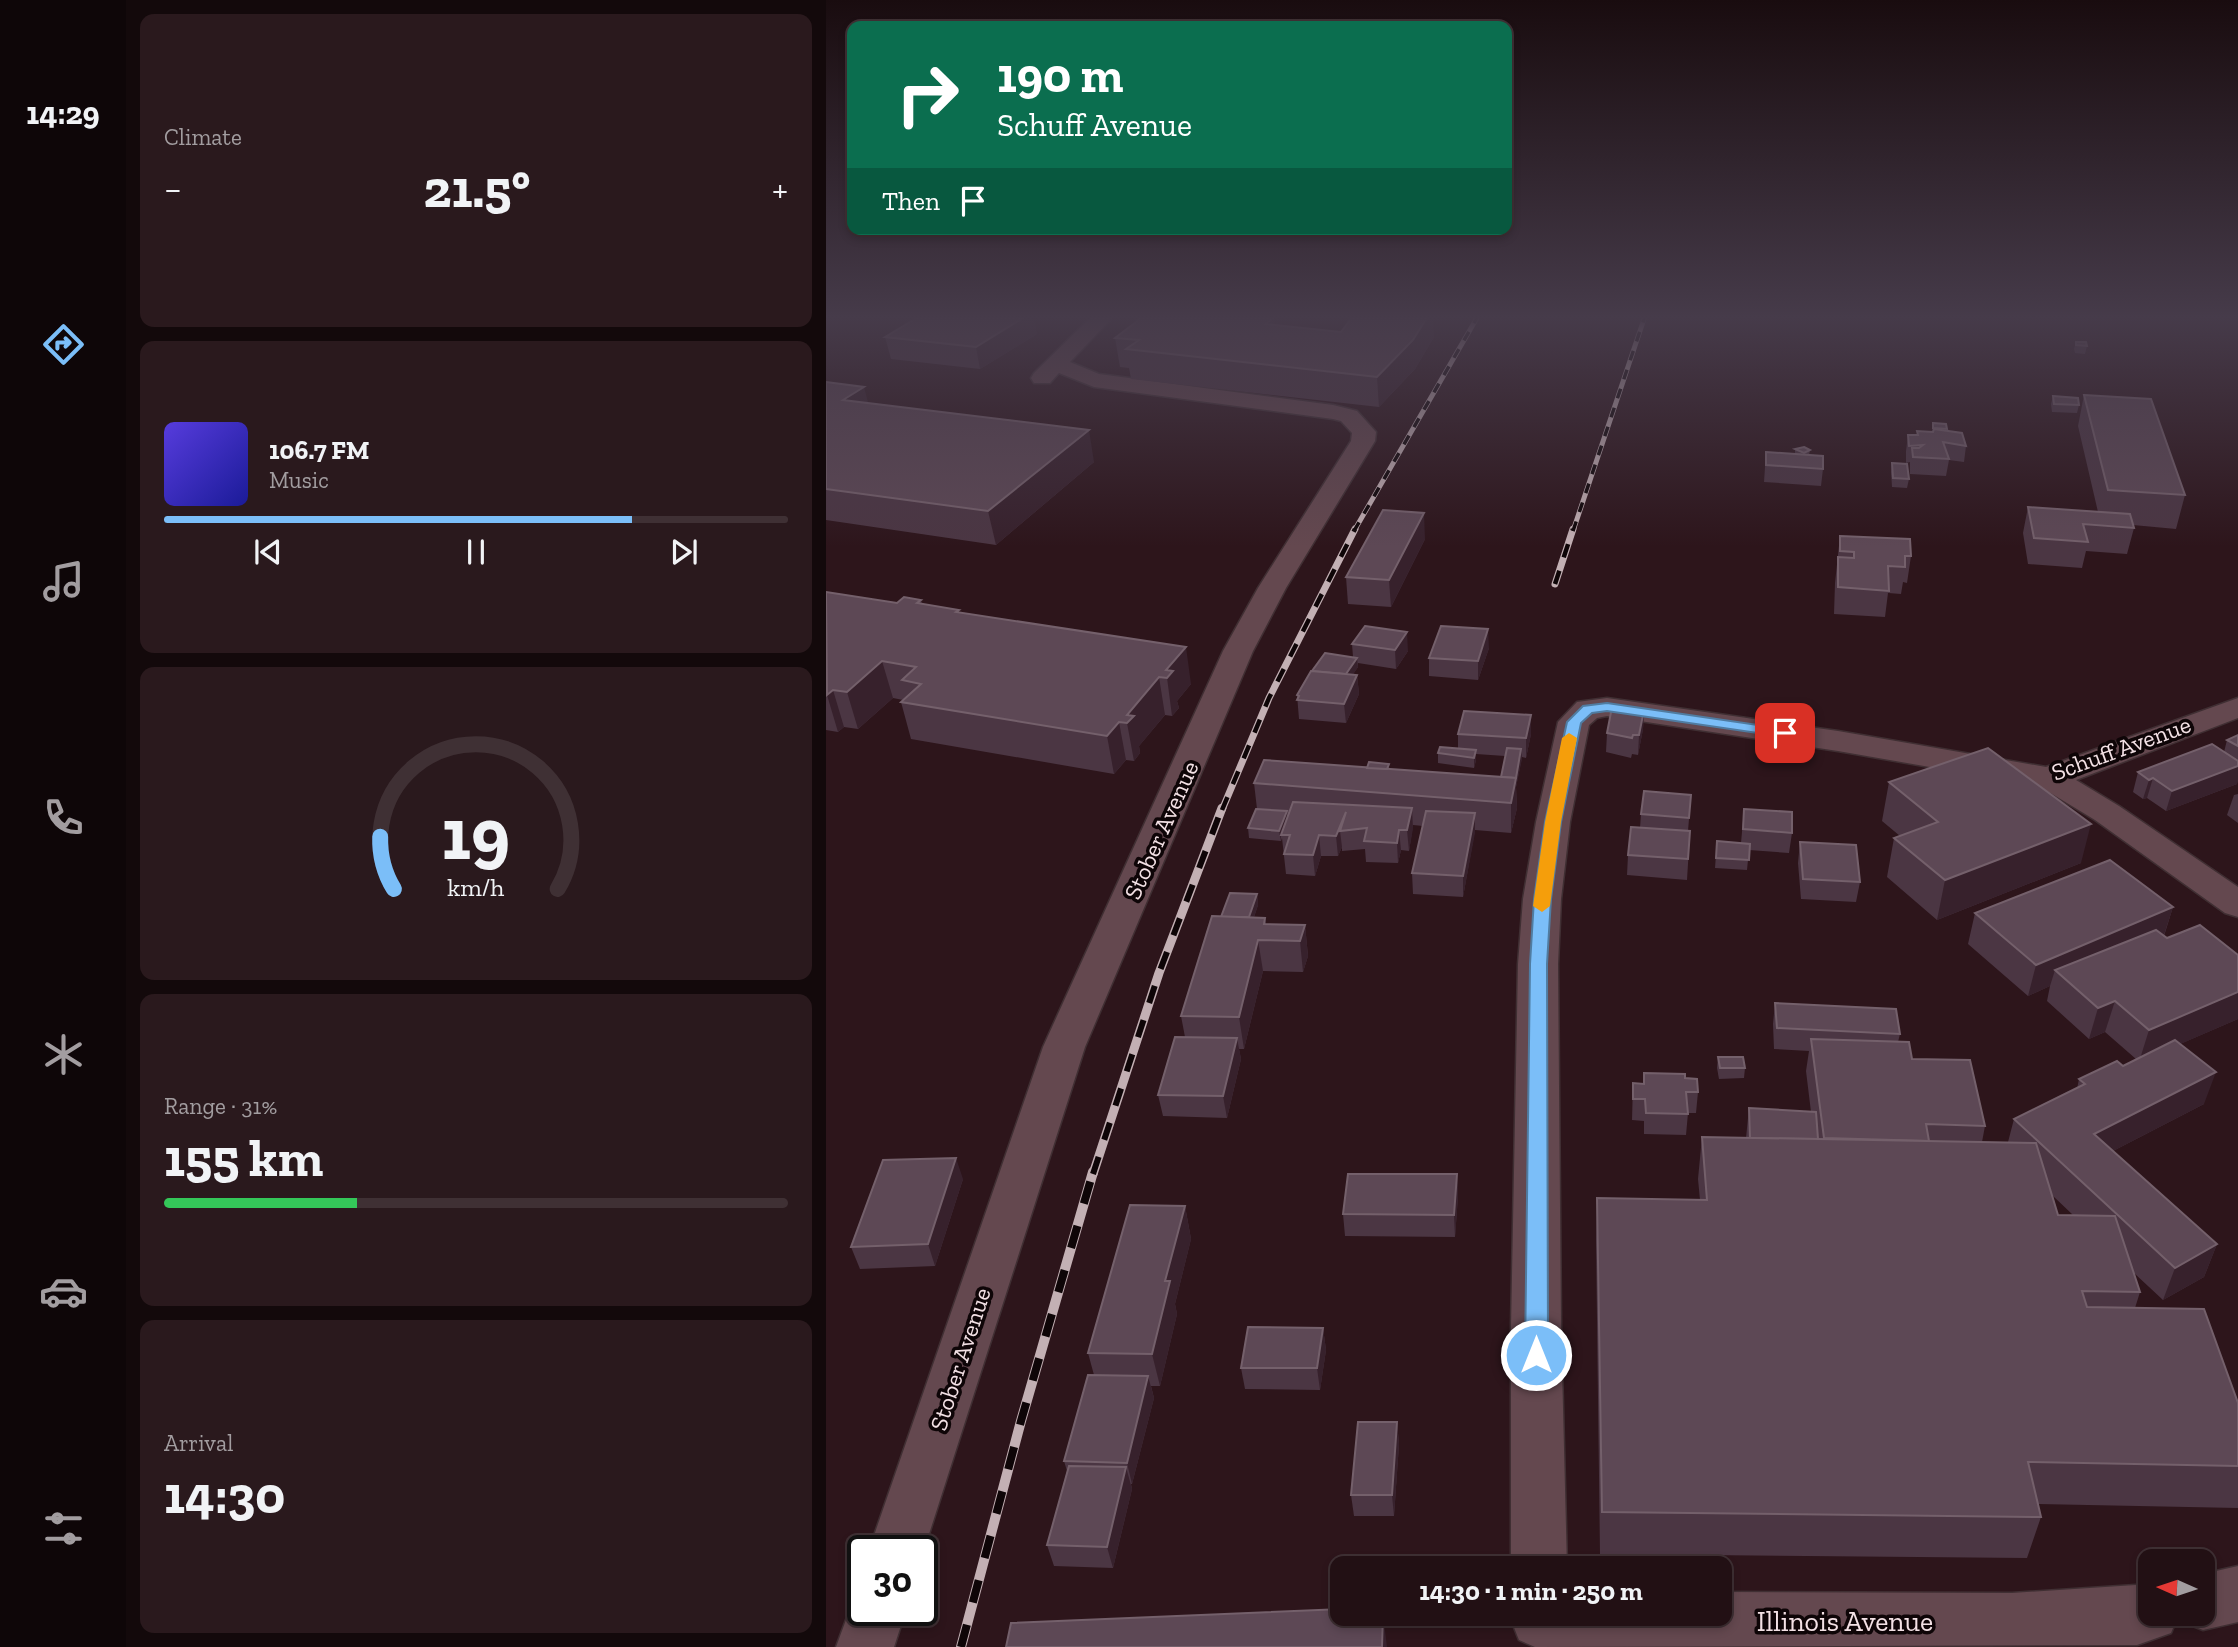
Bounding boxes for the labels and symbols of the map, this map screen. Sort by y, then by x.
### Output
pin [1755,703,1815,763]
street label: Schuff Avenue [2047,709,2195,787]
street label: Stober Avenue [1118,756,1204,904]
street label: Stober Avenue [923,1284,997,1434]
position arrow [1499,1318,1573,1392]
speed limit sign: 30 [847,1535,938,1626]
north arrow [2138,1549,2216,1626]
street label: Illinois Avenue [1757,1605,1933,1638]

